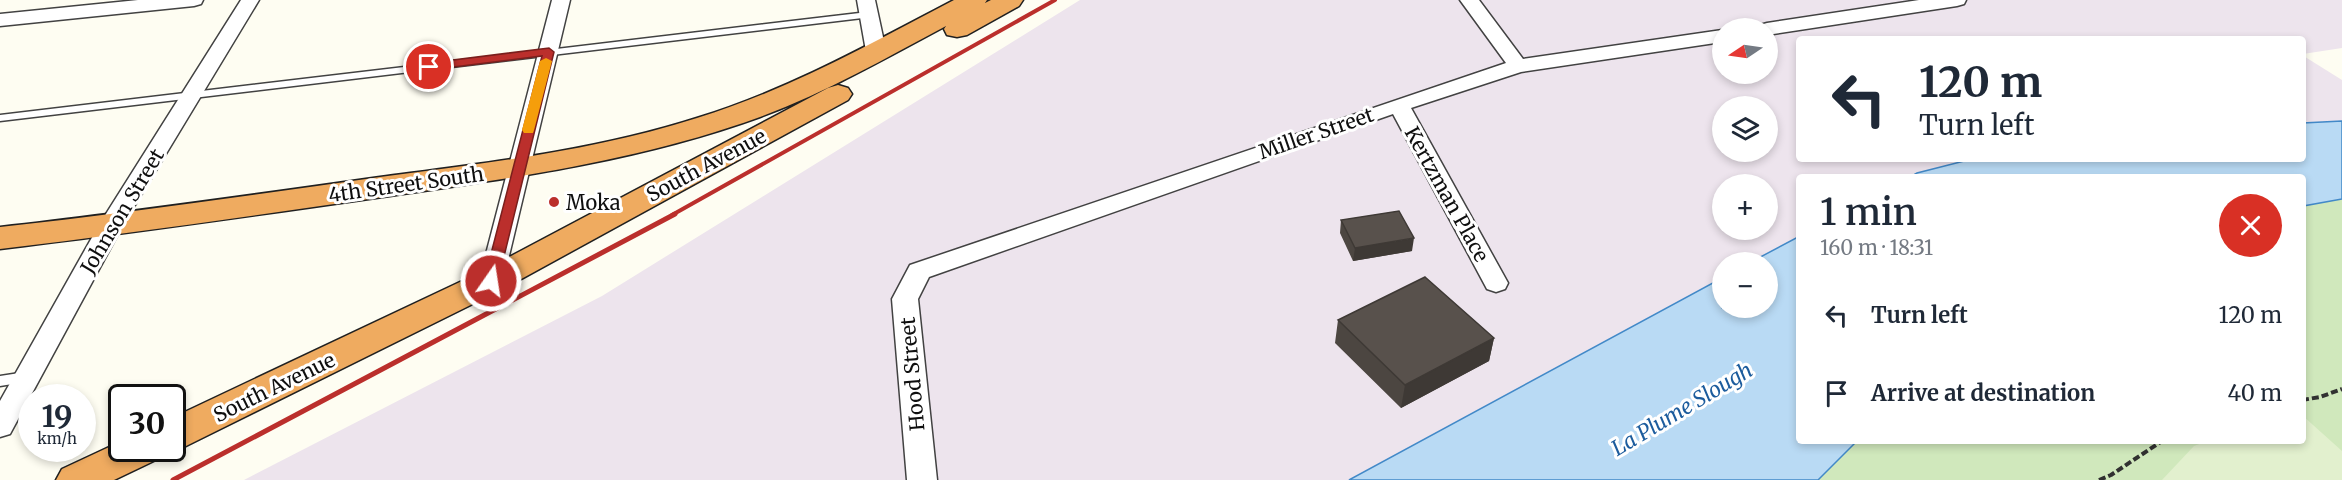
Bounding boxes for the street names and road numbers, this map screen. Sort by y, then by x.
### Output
street label: Miller Street [1255,102,1377,164]
street label: Kertzman Place [1400,122,1494,266]
street label: South Avenue [642,123,770,207]
street label: Johnson Street [74,144,169,279]
street label: 4th Street South [327,161,485,207]
street label: Hood Street [895,316,929,432]
street label: South Avenue [209,347,339,427]

